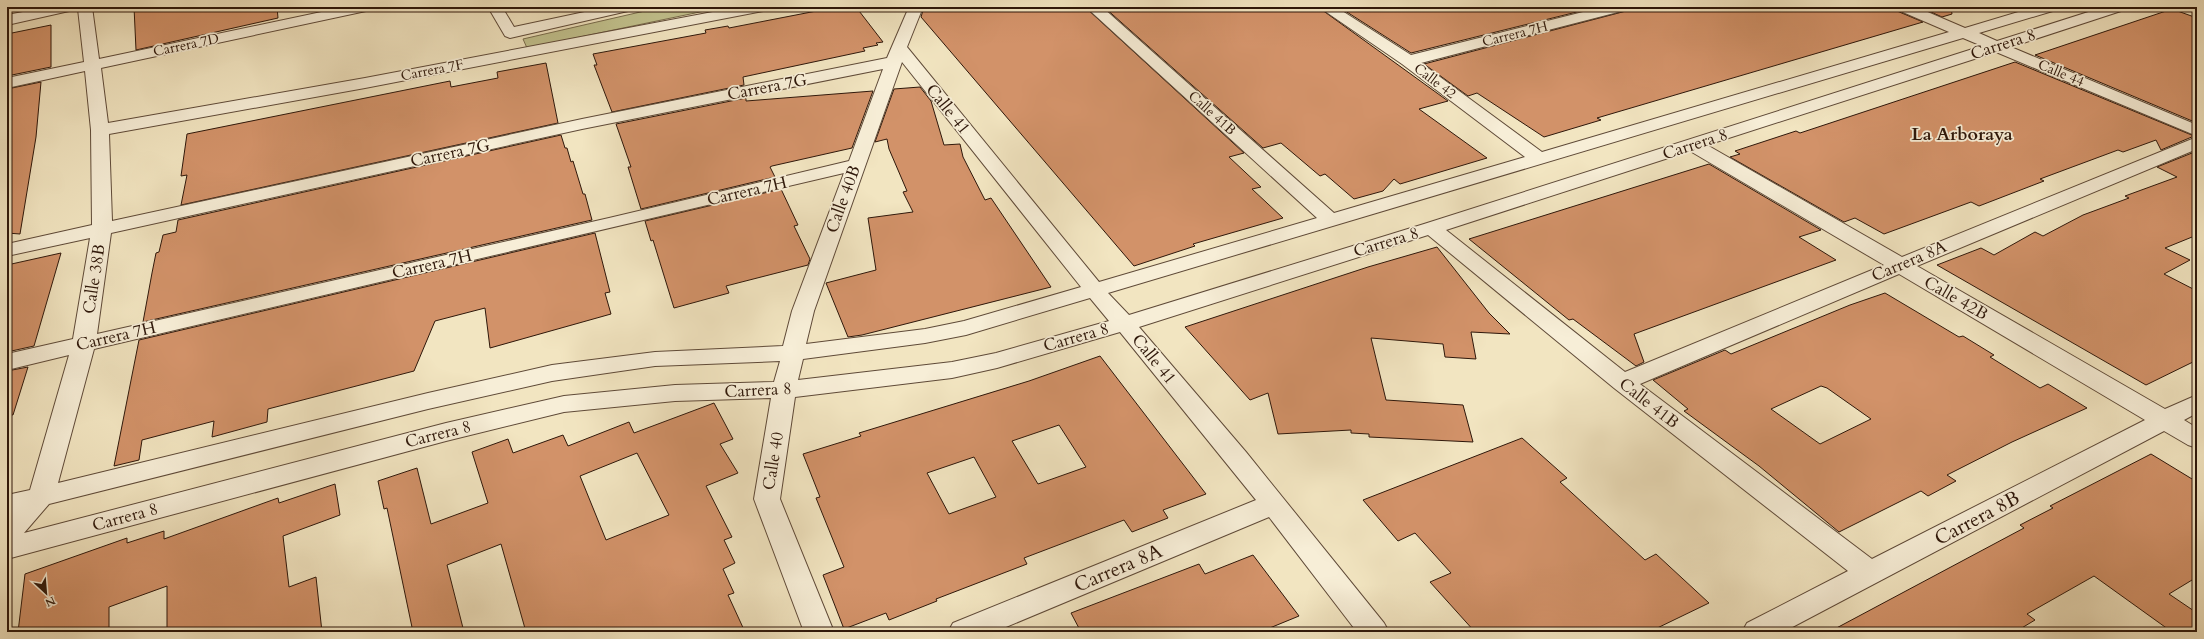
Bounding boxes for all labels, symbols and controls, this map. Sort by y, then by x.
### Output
street label: Carrera 7H [1480,17,1550,51]
street label: Carrera 8 [1967,23,2039,65]
street label: Carrera 7D [151,29,221,61]
street label: Carrera 7F [399,55,465,85]
street label: Calle 44 [2035,55,2087,91]
street label: Calle 42 [1410,59,1460,103]
street label: Carrera 7G [725,68,809,106]
street label: Calle 41 [921,79,975,139]
street label: Calle 41B [1184,87,1240,139]
district label: La Arboraya [1911,122,2013,147]
street label: Carrera 8 [1659,123,1731,165]
street label: Carrera 7G [408,133,492,173]
street label: Calle 40B [820,162,866,236]
street label: Carrera 7H [705,171,789,211]
street label: Carrera 8 [1350,221,1422,263]
street label: Carrera 8A [1868,235,1951,287]
street label: Calle 38B [77,243,111,315]
street label: Carrera 7H [390,244,474,284]
street label: Calle 42B [1920,270,1992,326]
street label: Carrera 7H [74,316,158,356]
street label: Carrera 8 [1040,317,1112,357]
street label: Calle 41 [1127,329,1181,389]
street label: Calle 41B [1614,372,1684,434]
street label: Carrera 8 [724,377,792,403]
street label: Carrera 8 [403,415,473,453]
street label: Calle 40 [757,430,789,492]
street label: Carrera 8B [1930,484,2024,552]
street label: Carrera 8 [90,497,160,537]
street label: Carrera 8A [1070,537,1167,599]
north arrow [26,573,66,613]
text: N [42,593,58,611]

